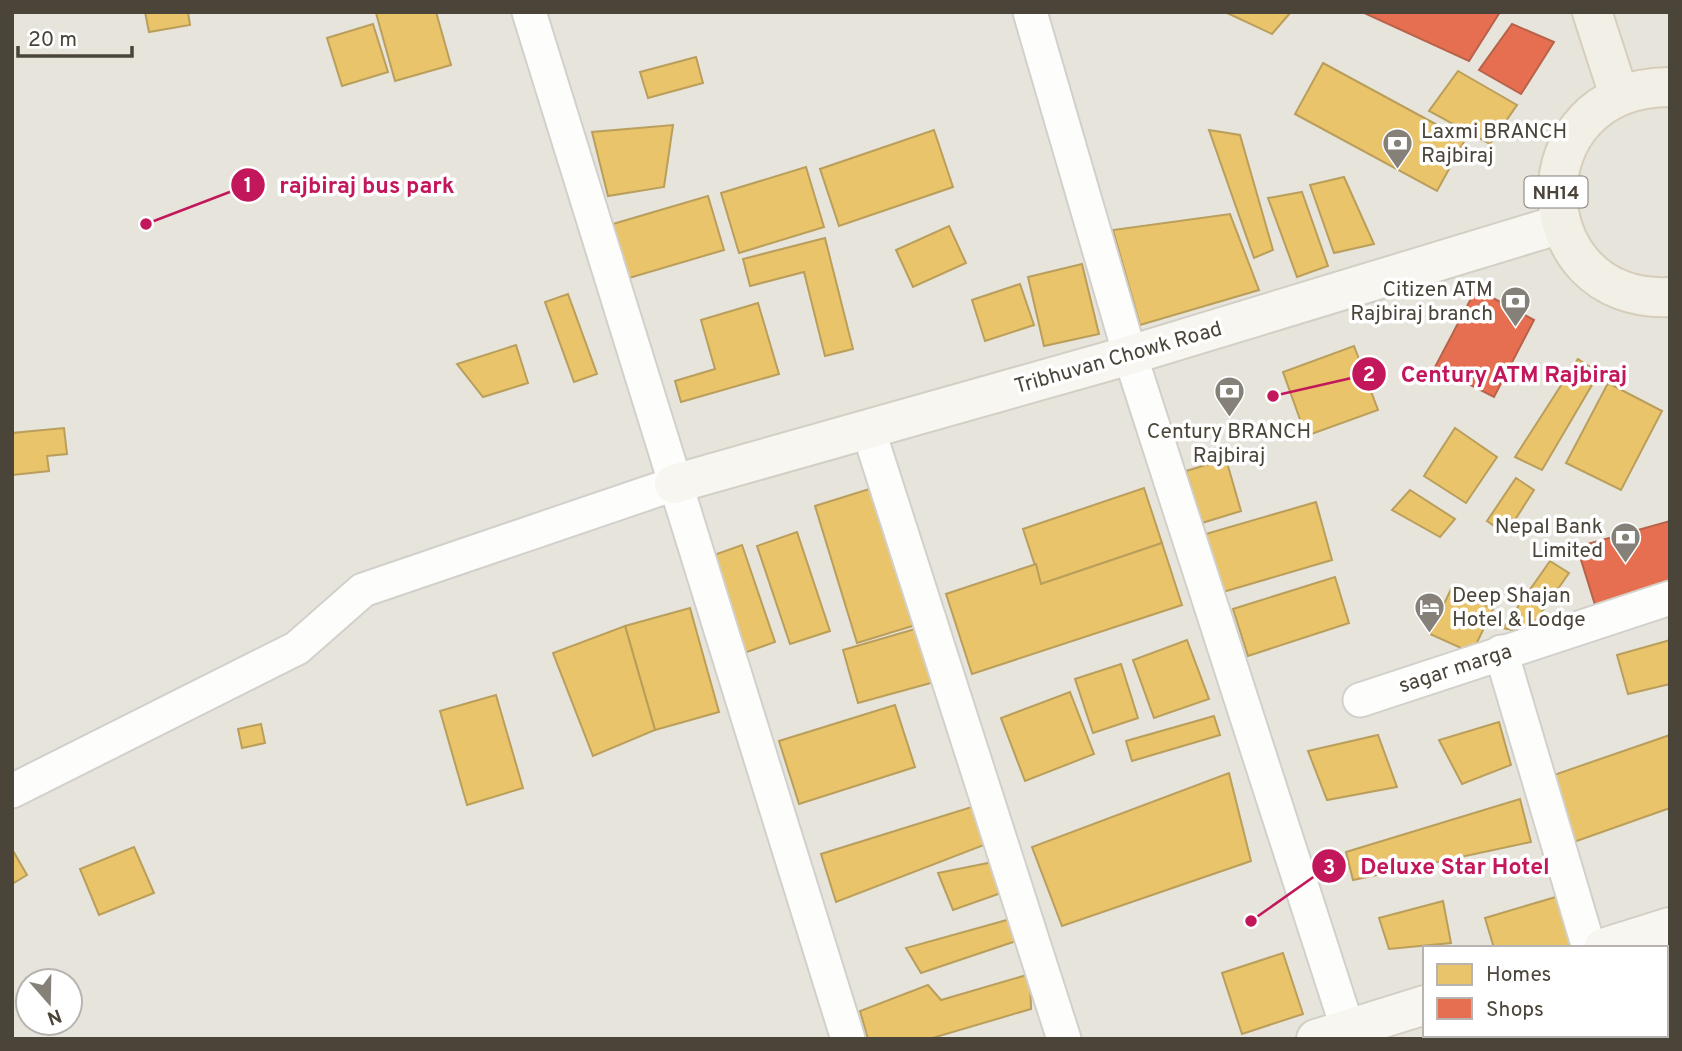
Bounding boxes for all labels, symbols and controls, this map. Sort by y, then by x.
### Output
scale bar [18,14,131,58]
text: 20 m [28,27,77,54]
place label: Laxmi BRANCH Rajbiraj [1421,119,1567,170]
bank icon: Laxmi BRANCH Rajbiraj [1381,126,1415,170]
callout: rajbiraj bus park [231,163,469,207]
text: 1 [244,173,252,200]
text: rajbiraj bus park [279,173,455,202]
road number: NH14 [1524,176,1588,208]
place label: Citizen ATM Rajbiraj branch [1350,277,1493,328]
bank icon: Citizen ATM Rajbiraj branch [1499,284,1533,328]
street label: Tribhuvan Chowk Road [1011,316,1225,401]
callout: Century ATM Rajbiraj [1352,352,1642,396]
text: 2 [1363,362,1375,389]
text: Century ATM Rajbiraj [1401,362,1627,391]
bank icon: Century BRANCH Rajbiraj [1212,374,1246,418]
place label: Century BRANCH Rajbiraj [1147,419,1311,470]
place label: Nepal Bank Limited [1495,514,1603,565]
bank icon: Nepal Bank Limited [1609,521,1643,565]
place label: Deep Shajan Hotel & Lodge [1452,583,1585,634]
hotel icon: Deep Shajan Hotel & Lodge [1412,590,1446,634]
street label: sagar marga [1396,638,1515,700]
callout: Deluxe Star Hotel [1312,844,1564,888]
text: Deluxe Star Hotel [1360,854,1550,883]
text: 3 [1323,855,1335,882]
legend [1423,946,1668,1037]
text: Homes [1486,962,1551,989]
north arrow [14,967,84,1037]
text: Shops [1486,997,1544,1024]
text: N [44,1002,65,1030]

